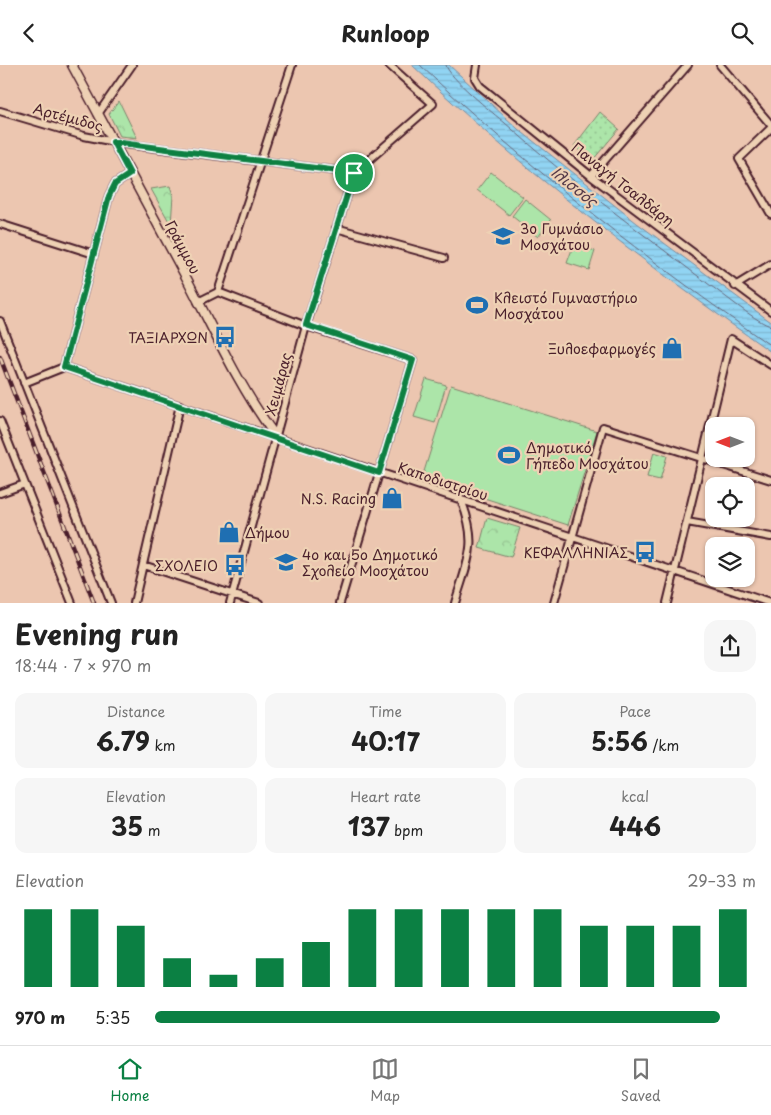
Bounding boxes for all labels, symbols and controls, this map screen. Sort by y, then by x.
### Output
text: Runloop [341,16,430,49]
icon: back [15,19,43,47]
icon: search [728,19,756,47]
street label: Αρτέμιδος [31,98,105,136]
street label: Παναγή Τσαλδάρη [567,137,679,231]
pin [333,152,375,194]
icon: arrive [340,159,368,187]
water label: Ιλισσός [547,160,604,213]
street label: Γράμμου [160,216,206,278]
place label: 3o Γυμνάσιο Μοσχάτου [520,218,603,255]
school or university icon: 3o Γυμνάσιο Μοσχάτου [490,223,516,249]
place label: Κλειστό Γυμναστήριο Μοσχάτου [494,287,638,324]
sports icon: Κλειστό Γυμναστήριο Μοσχάτου [464,292,490,318]
bus stop icon: ΤΑΞΙΑΡΧΩΝ [212,324,238,350]
place label: ΤΑΞΙΑΡΧΩΝ [128,327,208,348]
shop icon: Ξυλοεφαρμογές [659,335,685,361]
place label: Ξυλοεφαρμογές [548,338,656,359]
street label: Χειμάρας [259,350,297,418]
north arrow [705,417,755,467]
map controls [705,417,755,587]
place label: Δημοτικό Γήπεδο Μοσχάτου [526,437,649,474]
sports icon: Δημοτικό Γήπεδο Μοσχάτου [496,442,522,468]
street label: Καποδιστρίου [395,457,491,505]
button: locate [705,477,755,527]
shop icon: N.S. Racing [379,485,405,511]
place label: N.S. Racing [301,488,376,509]
shop icon: Δήμου [216,519,242,545]
place label: Δήμου [245,522,290,543]
button: layers [705,537,755,587]
bus stop icon: ΚΕΦΑΛΛΗΝΙΑΣ [632,539,658,565]
place label: ΚΕΦΑΛΛΗΝΙΑΣ [524,542,628,563]
place label: 4ο και 5ο Δημοτικό Σχολείο Μοσχάτου [302,544,438,581]
school or university icon: 4ο και 5ο Δημοτικό Σχολείο Μοσχάτου [273,549,299,575]
bus stop icon: ΣΧΟΛΕΙΟ [222,552,248,578]
place label: ΣΧΟΛΕΙΟ [155,555,218,576]
text: Evening run [15,612,179,655]
button: share [704,620,756,672]
text: 18:44 · 7 × 970 m [15,653,151,677]
text: Distance [106,701,165,722]
text: Time [369,701,402,722]
text: Pace [619,701,651,722]
text: 6.79 [96,722,150,760]
text: 40:17 [351,722,420,760]
text: 5:56 [591,722,648,760]
text: km [150,735,175,756]
text: /km [648,735,679,756]
text: Elevation [106,786,166,807]
text: Heart rate [350,786,421,807]
text: kcal [621,786,649,807]
text: 35 [111,807,143,845]
text: 137 [348,807,390,845]
text: 446 [609,807,661,845]
text: m [143,820,161,841]
text: bpm [390,820,423,841]
text: Elevation [15,868,84,892]
text: 29–33 m [687,868,756,892]
text: 970 m [15,1005,65,1029]
text: 5:35 [95,1005,130,1029]
tab: Home [110,1055,149,1106]
tab: Map [370,1055,400,1106]
tab: Saved [621,1055,661,1106]

